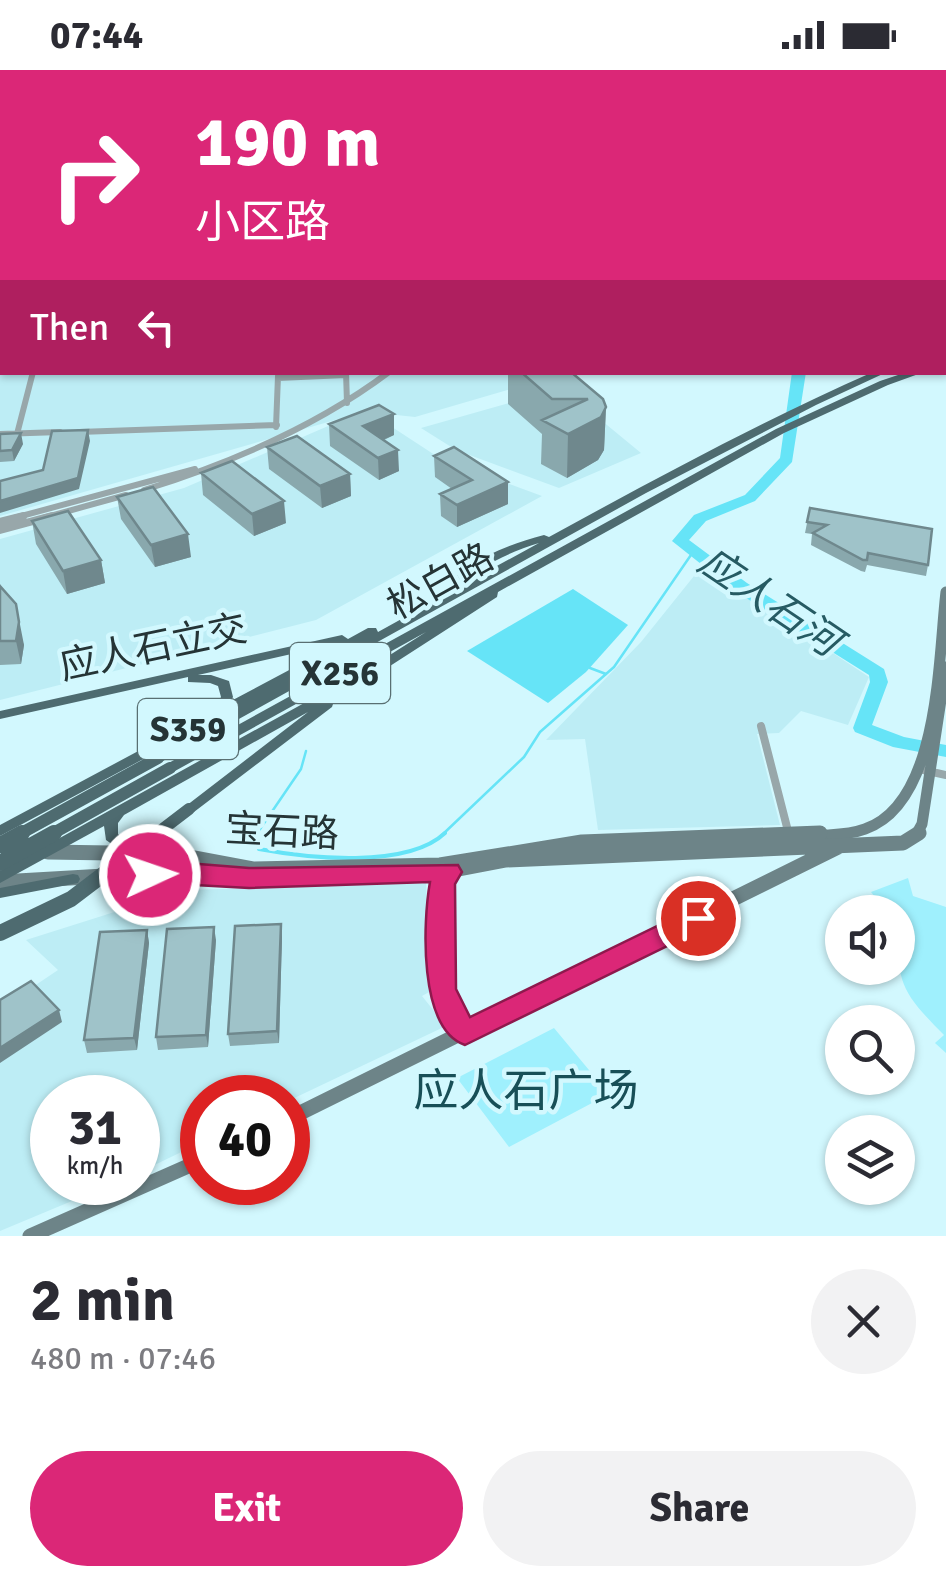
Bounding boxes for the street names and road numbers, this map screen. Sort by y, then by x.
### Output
street label: 松白路 [379,533,501,630]
street label: 应人石立交 [55,605,251,690]
road number: X256 [290,643,390,703]
road number: S359 [138,699,238,759]
street label: 宝石路 [224,805,340,858]

